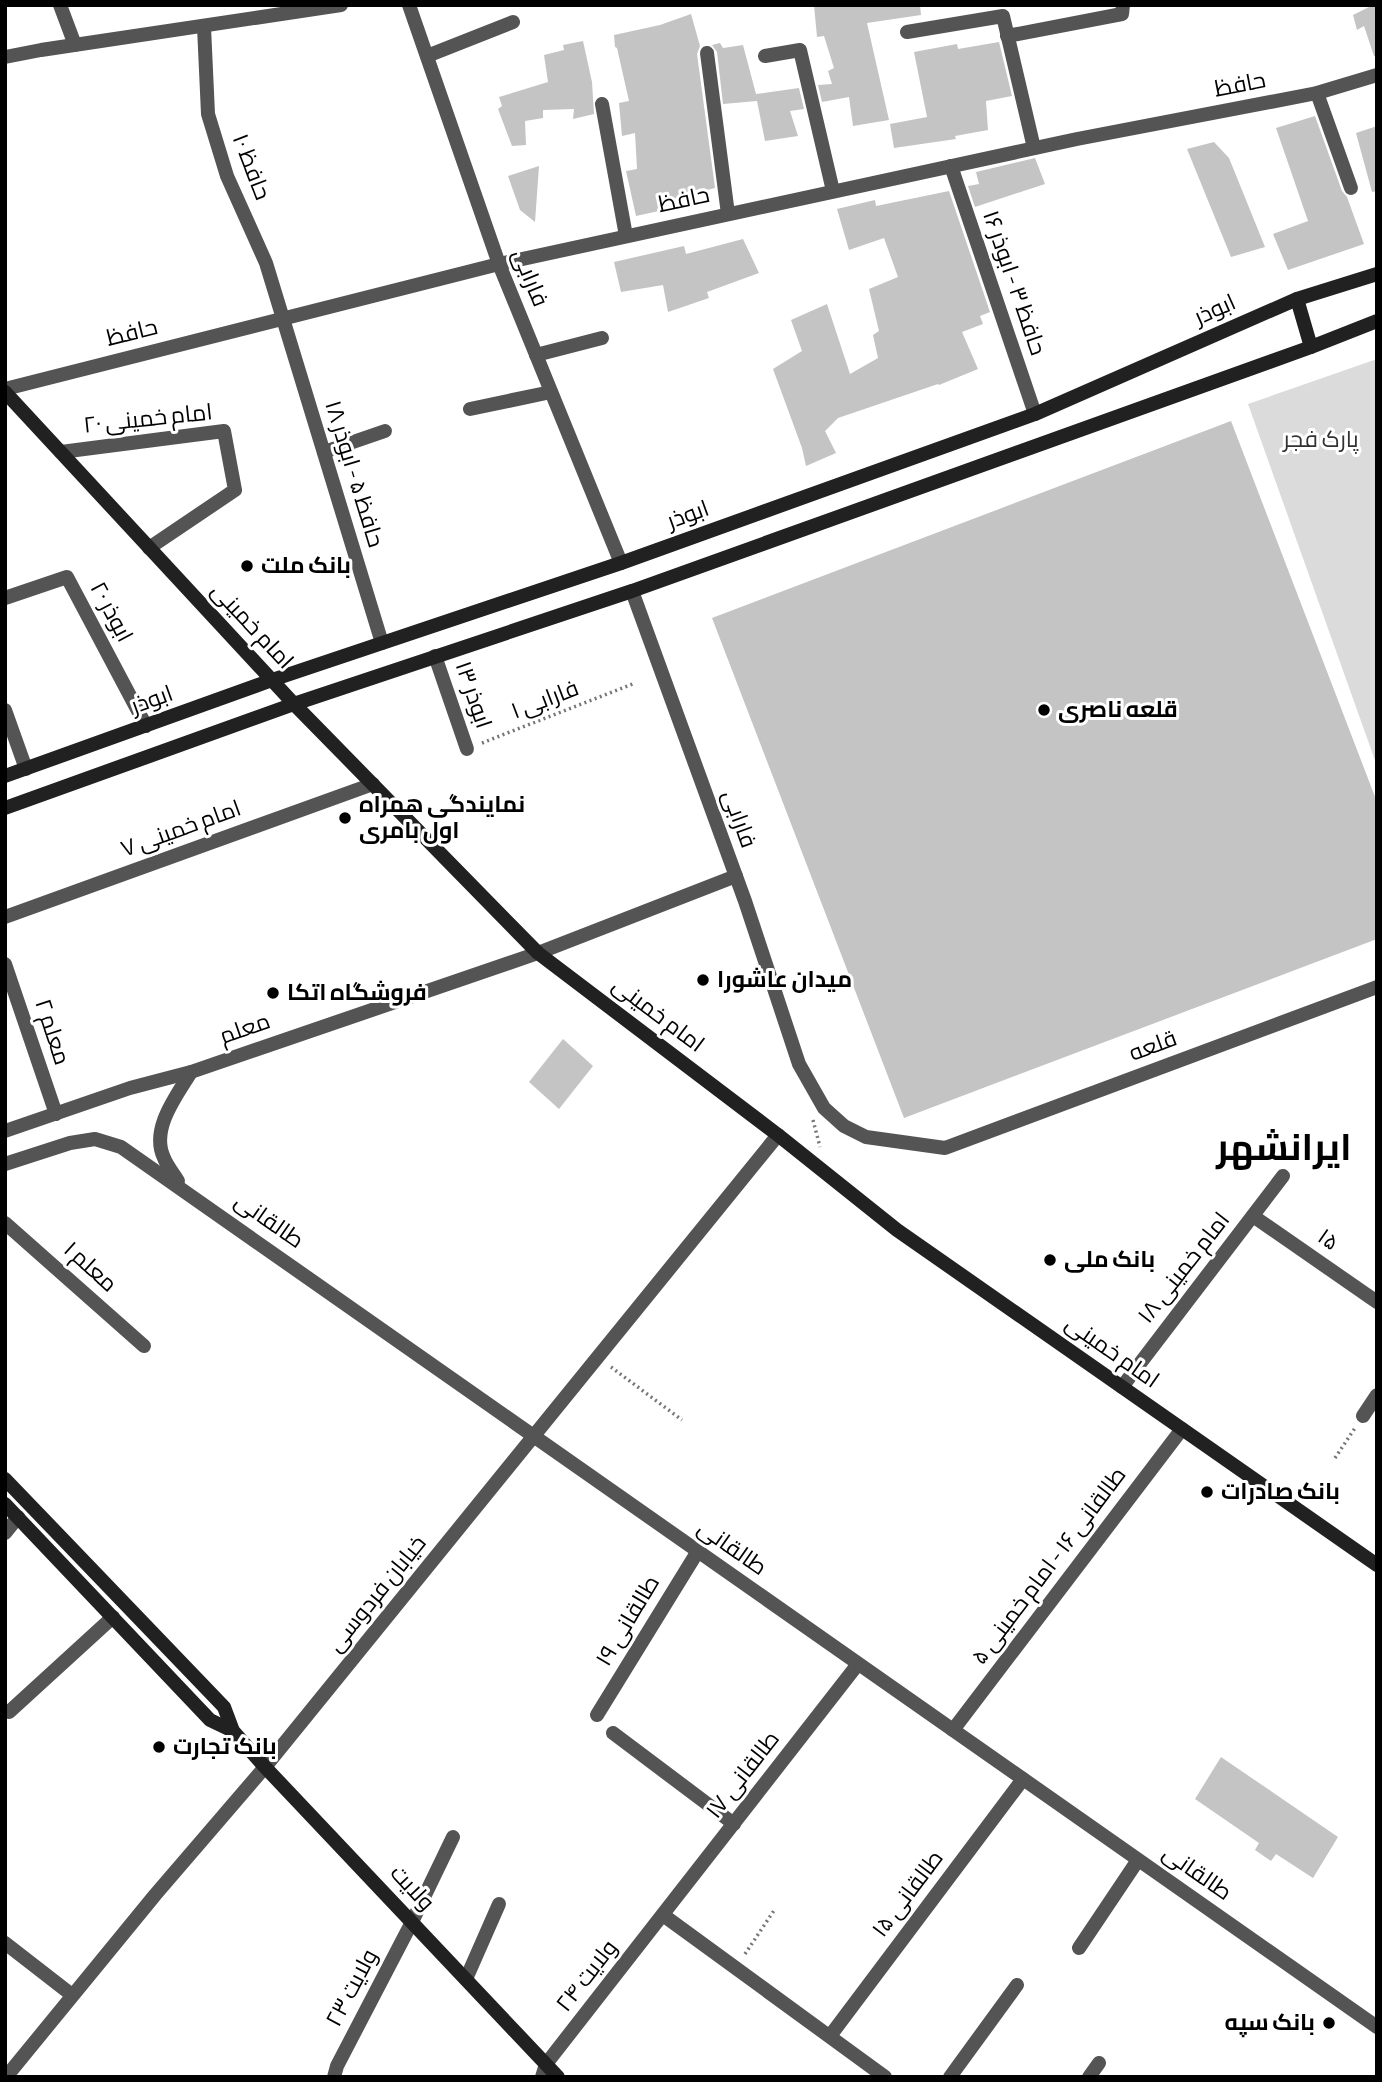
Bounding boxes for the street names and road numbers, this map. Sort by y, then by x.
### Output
street label: حافظ [1212,66,1268,104]
street label: حافظ ۱۰ [226,130,276,204]
street label: حافظ [656,181,712,219]
street label: حافظ ۳ - ابوذر ۱۶ [976,207,1052,359]
street label: فارابی [506,245,554,311]
street label: ابوذر [1188,289,1240,332]
street label: حافظ [103,313,161,353]
street label: حافظ ۵ - ابوذر ۱۸ [318,397,390,551]
street label: امام خمینی ۲۰ [82,398,214,441]
street label: ابوذر [661,495,713,536]
street label: ابوذر ۲۰ [84,577,138,647]
street label: امام خمینی [204,577,299,676]
street label: ابوذر ۱۳ [449,658,497,732]
street label: فارابی ۱ [507,674,583,726]
street label: ابوذر [125,680,177,721]
street label: فارابی [716,786,762,852]
street label: امام خمینی ۷ [117,794,245,865]
street label: امام خمینی [606,971,710,1059]
street label: معلم ۲ [27,996,76,1069]
street label: معلم [216,1007,274,1052]
street label: قلعه [1125,1024,1181,1068]
street label: طالقانی [229,1187,309,1255]
street label: امام خمینی ۱۸ [1132,1207,1237,1330]
street label: ۱۵ [1312,1223,1344,1257]
street label: معلم ۱ [57,1236,123,1299]
street label: امام خمینی [1059,1310,1164,1395]
street label: طالقانی ۱۶ - امام خمینی ۵ [966,1462,1133,1671]
street label: طالقانی [692,1514,772,1582]
street label: خیابان فردوسی [321,1530,433,1658]
street label: طالقانی ۱۹ [590,1571,666,1671]
street label: طالقانی ۱۷ [700,1726,786,1824]
street label: طالقانی [1157,1839,1237,1907]
street label: طالقانی ۱۵ [866,1845,950,1943]
street label: ولایت [384,1859,440,1917]
street label: ولایت ۲۴ [550,1935,624,2017]
street label: ولایت ۲۳ [320,1945,384,2031]

